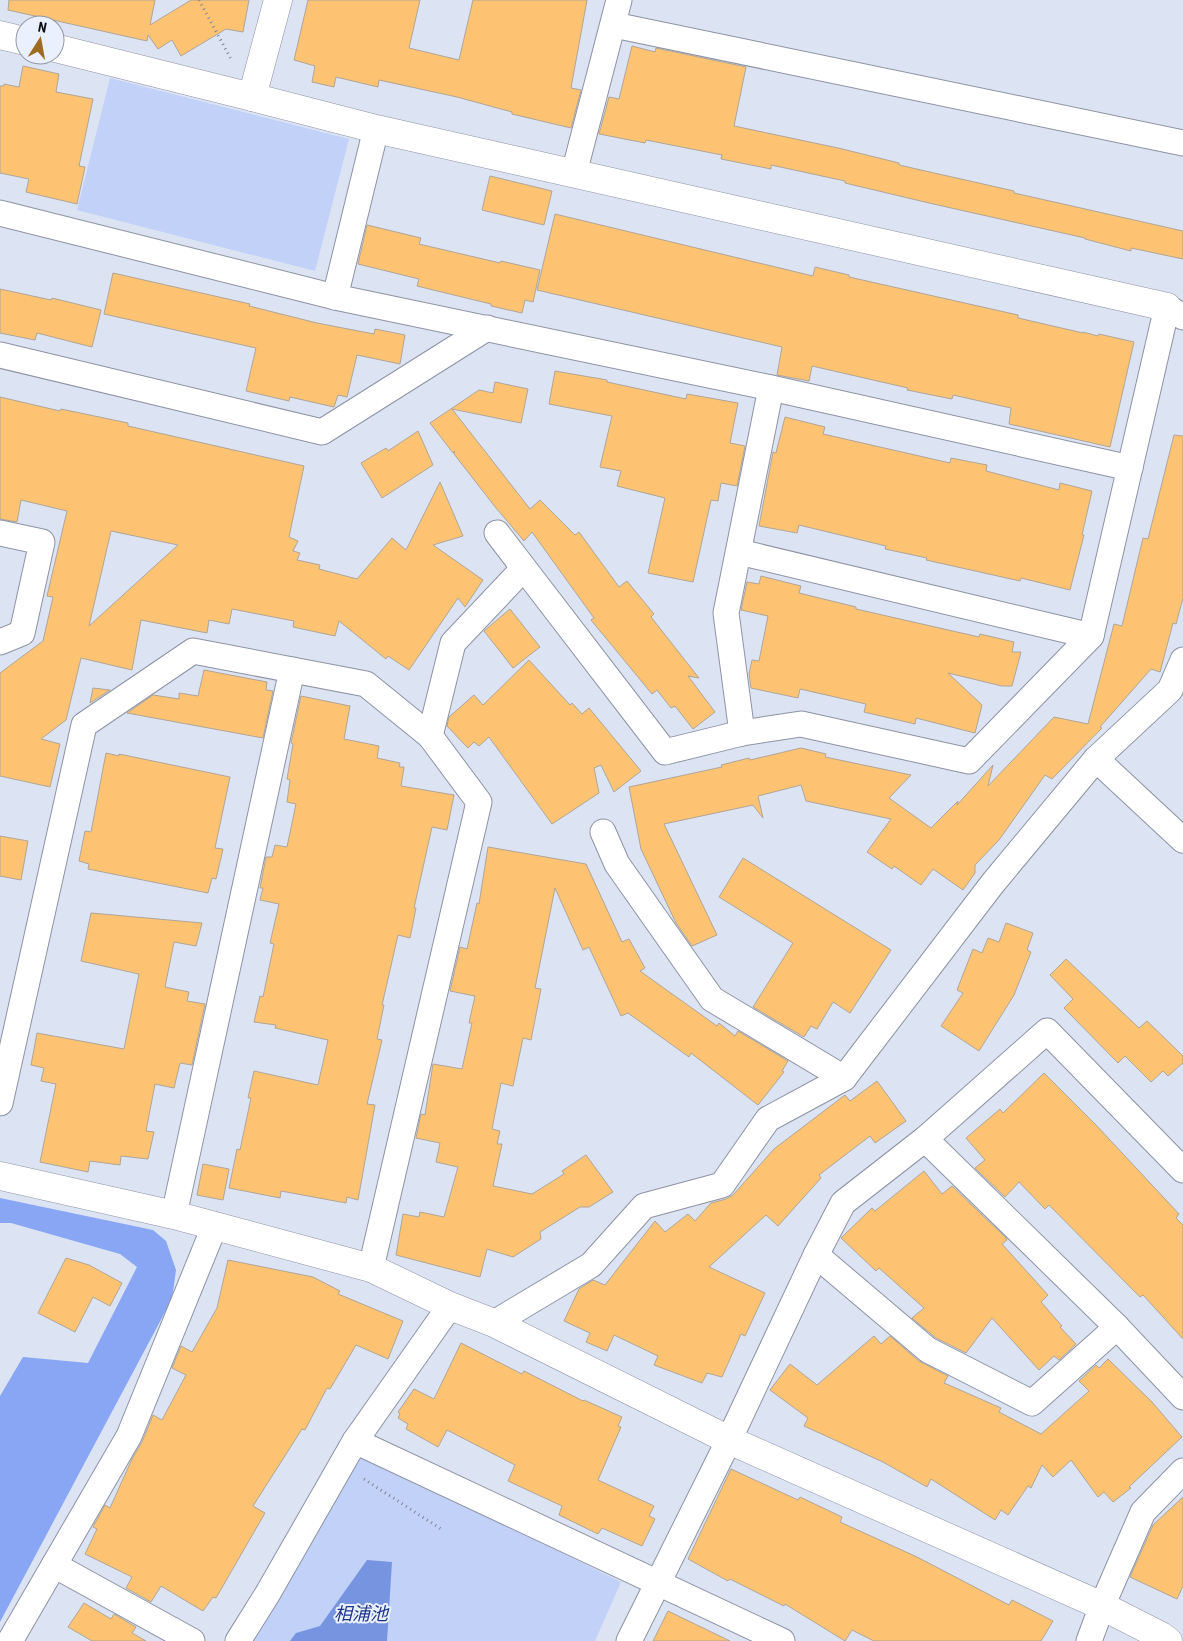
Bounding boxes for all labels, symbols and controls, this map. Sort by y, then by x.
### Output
north arrow [15,15,65,65]
text: N [37,19,48,36]
water label: 相浦池 [334,1603,390,1624]

